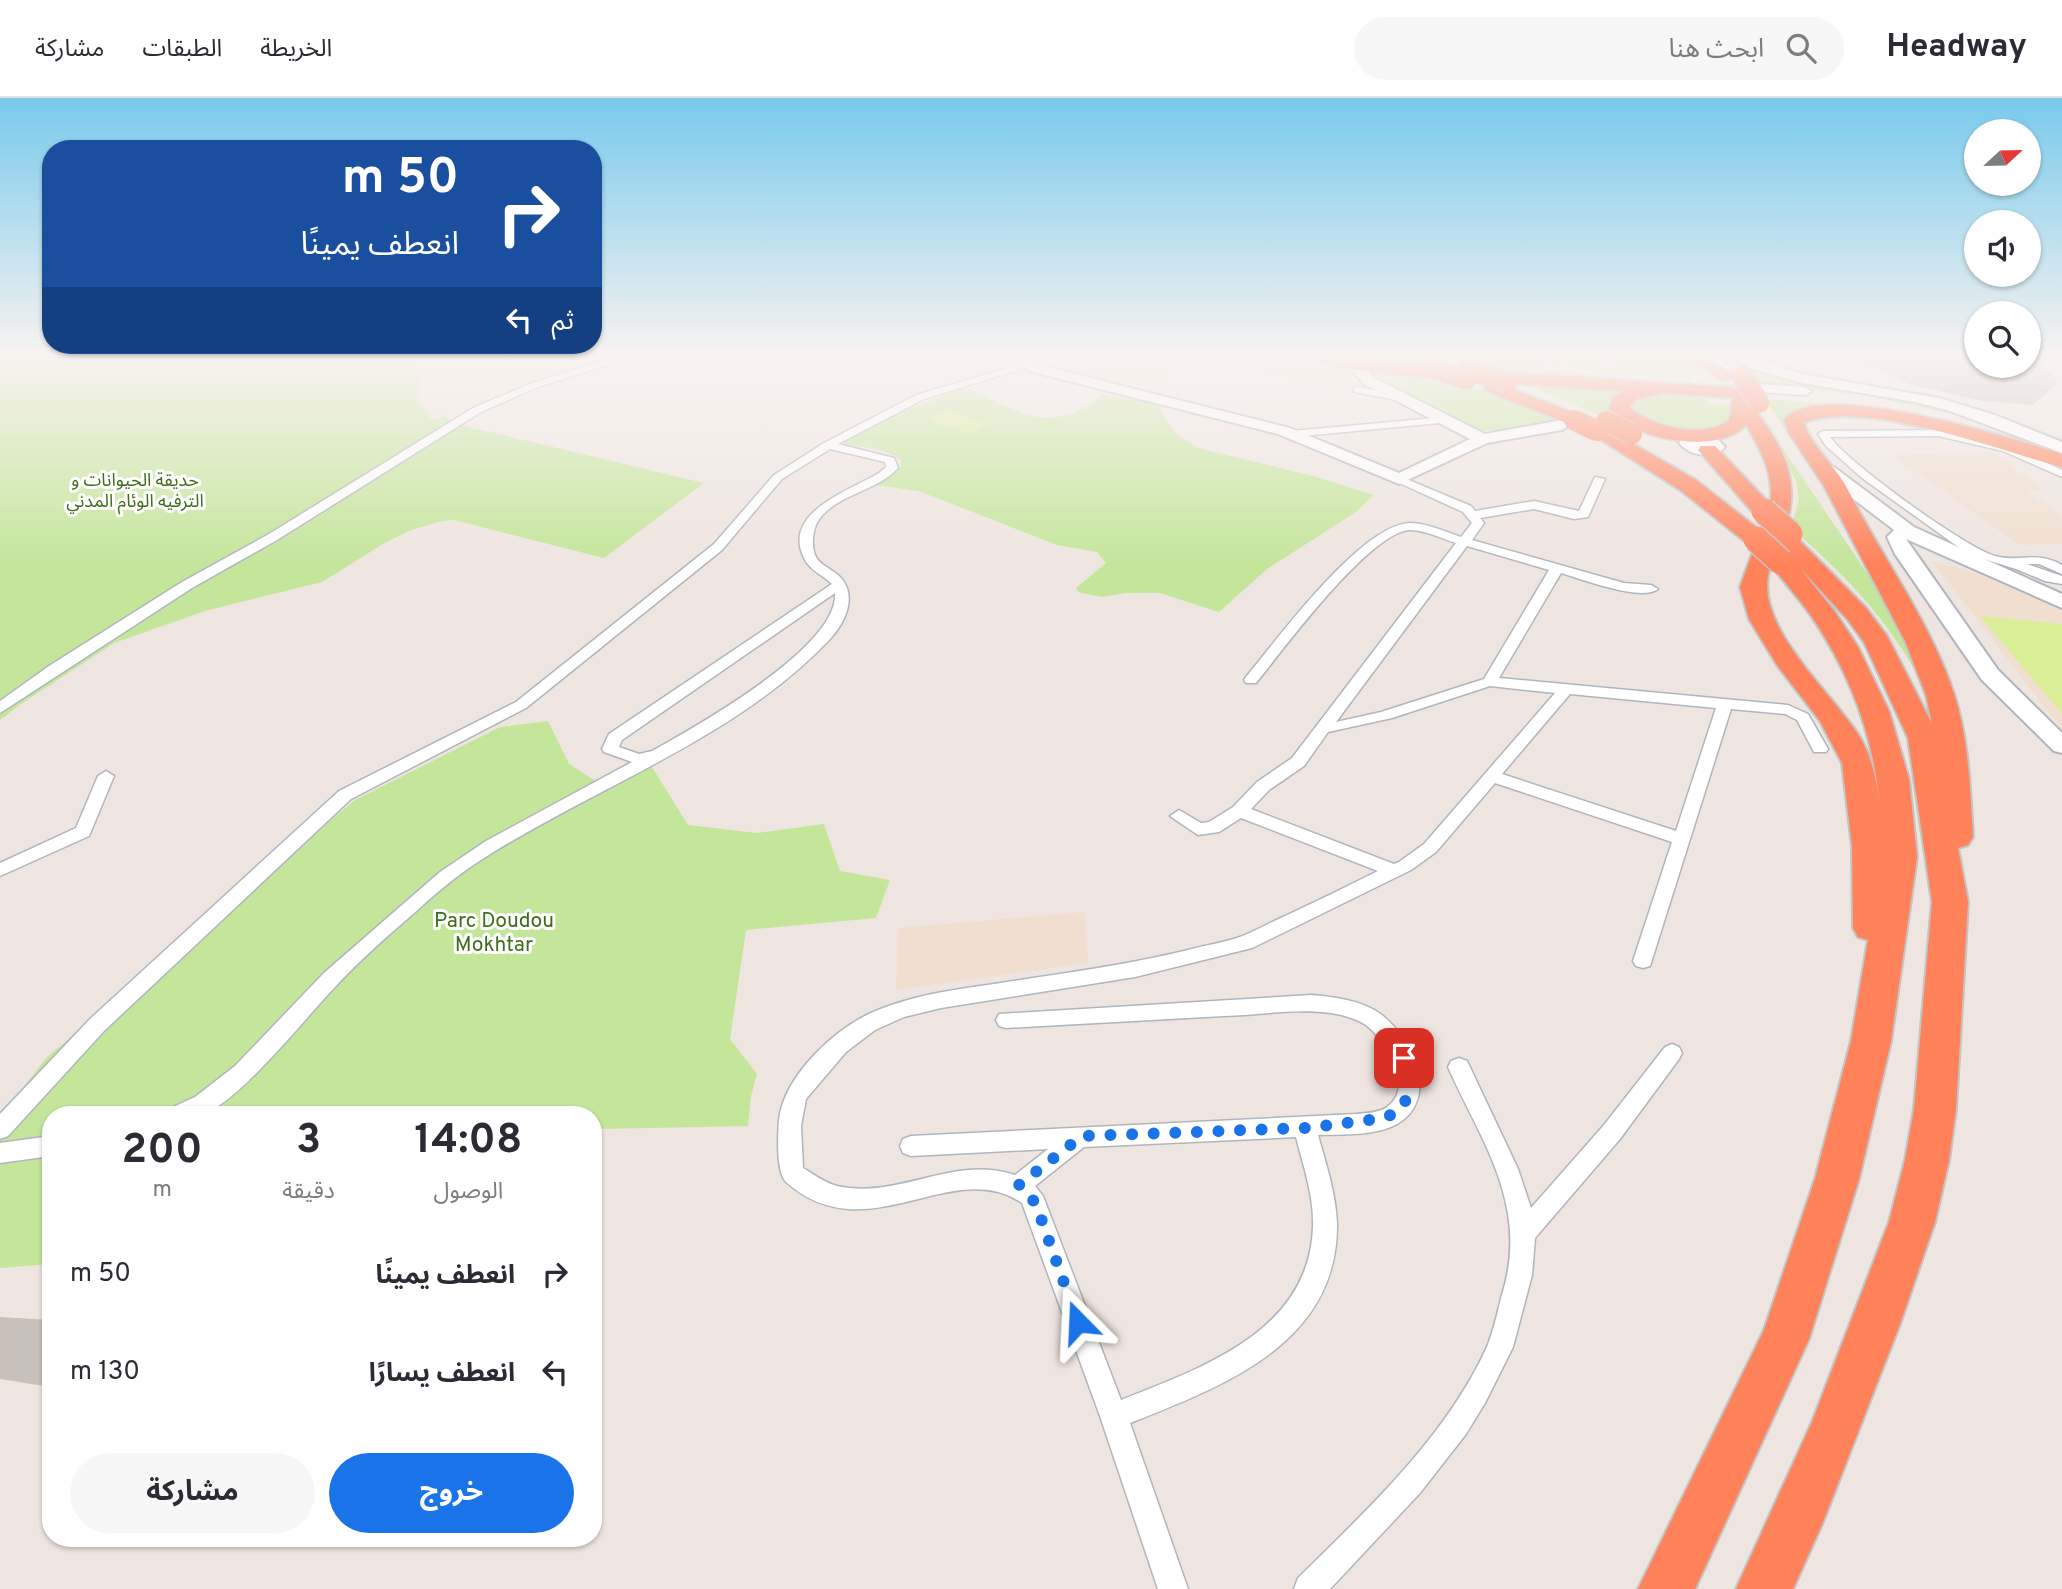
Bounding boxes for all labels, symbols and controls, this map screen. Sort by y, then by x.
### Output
search box [1354,17,1844,80]
text: Headway [1886,27,2027,69]
icon: search [1782,29,1820,67]
text: ابحث هنا [1669,34,1764,67]
text: مشاركة [35,35,104,65]
text: الطبقات [142,35,222,65]
text: الخريطة [260,35,332,65]
north arrow [1964,119,2040,196]
map controls [1964,119,2041,378]
text: 50 m [342,149,459,211]
icon: right [483,168,574,259]
button: sound [1964,210,2041,287]
text: انعطف يمينًا [300,226,459,266]
icon: left [500,301,538,339]
button: search [1964,301,2041,378]
text: ثم [552,306,574,339]
park label: حديقة الحيوانات و الترفيه الوئام المدني [66,470,204,515]
park label: Parc Doudou Mokhtar [434,908,554,959]
pin [1374,1028,1434,1088]
icon: arrive [1385,1039,1423,1077]
text: 3 [296,1115,321,1168]
text: 14:08 [414,1115,522,1168]
text: 200 [122,1125,203,1178]
text: m [152,1176,172,1205]
text: دقيقة [282,1178,335,1207]
text: الوصول [433,1178,503,1207]
icon: right [536,1255,574,1293]
text: 50 m [70,1258,131,1291]
text: انعطف يمينًا [376,1260,515,1293]
position arrow [1041,1285,1115,1359]
icon: left [536,1353,574,1391]
text: 130 m [70,1356,140,1389]
text: انعطف يسارًا [369,1358,515,1391]
button: مشاركة [70,1453,315,1533]
button: خروج [329,1453,574,1533]

